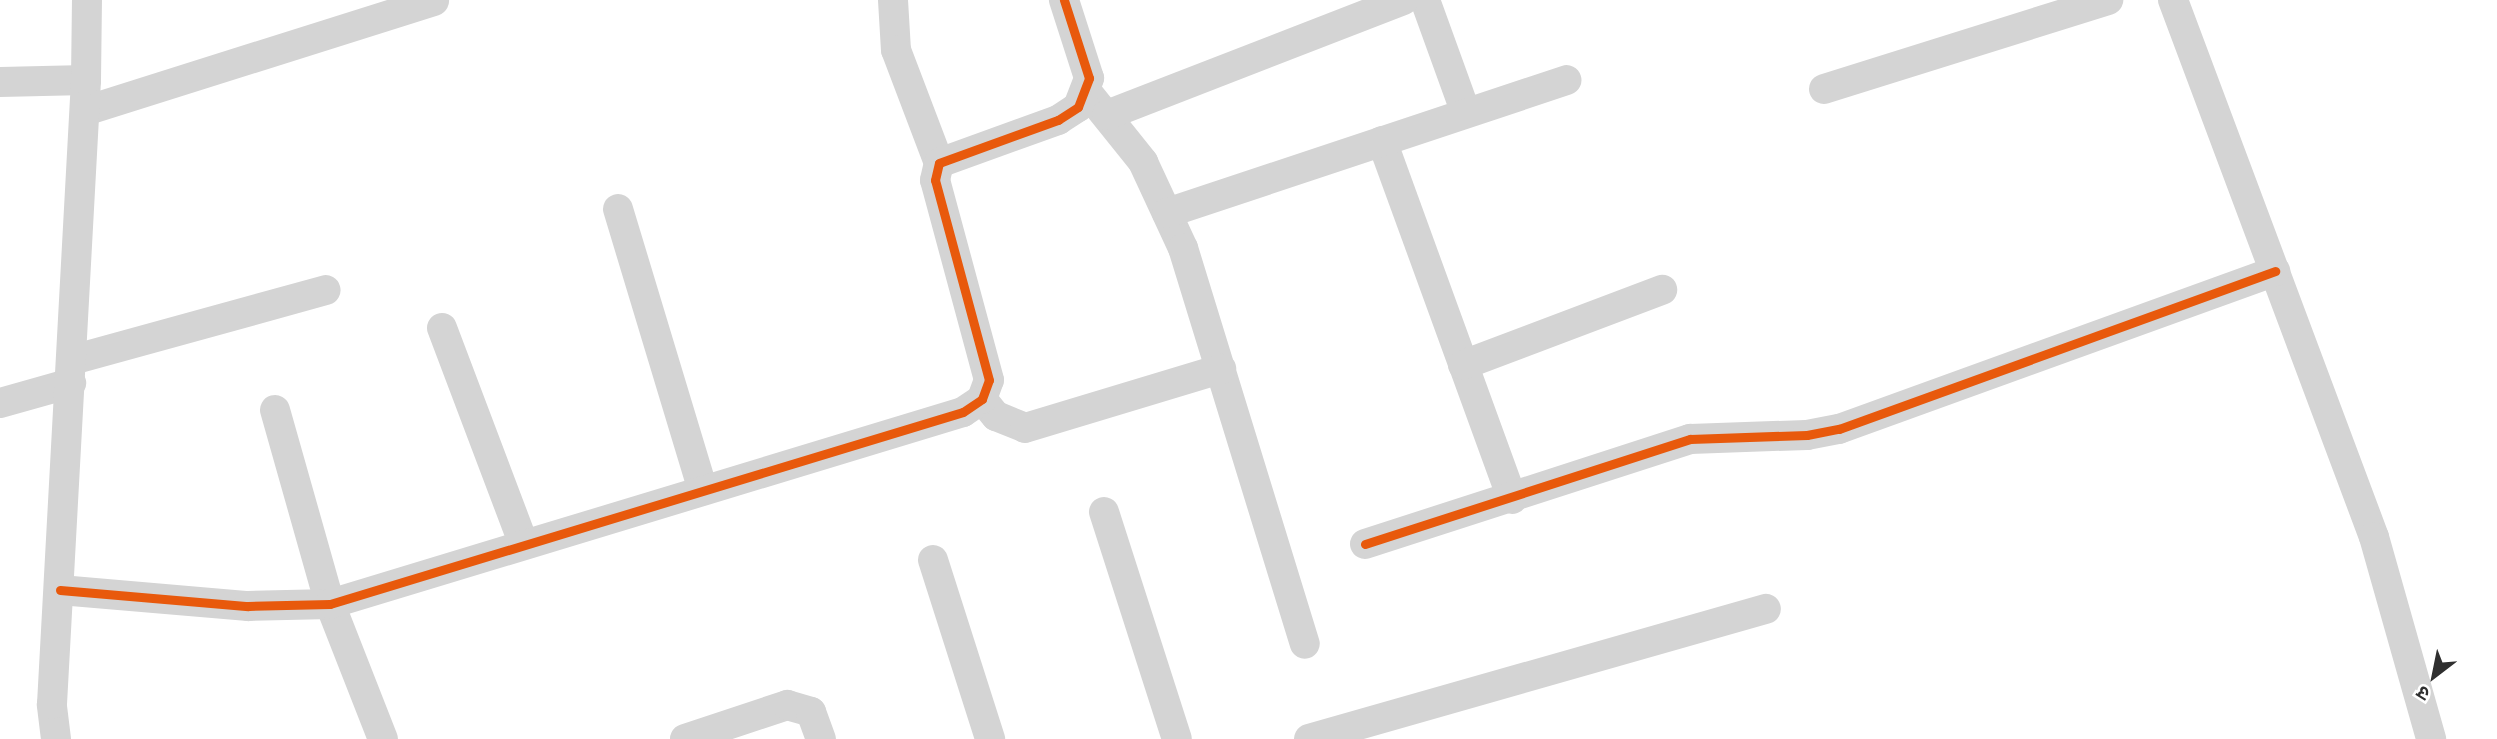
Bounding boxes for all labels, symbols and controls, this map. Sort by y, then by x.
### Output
north arrow [2399,641,2469,711]
text: उ [2411,680,2434,708]

